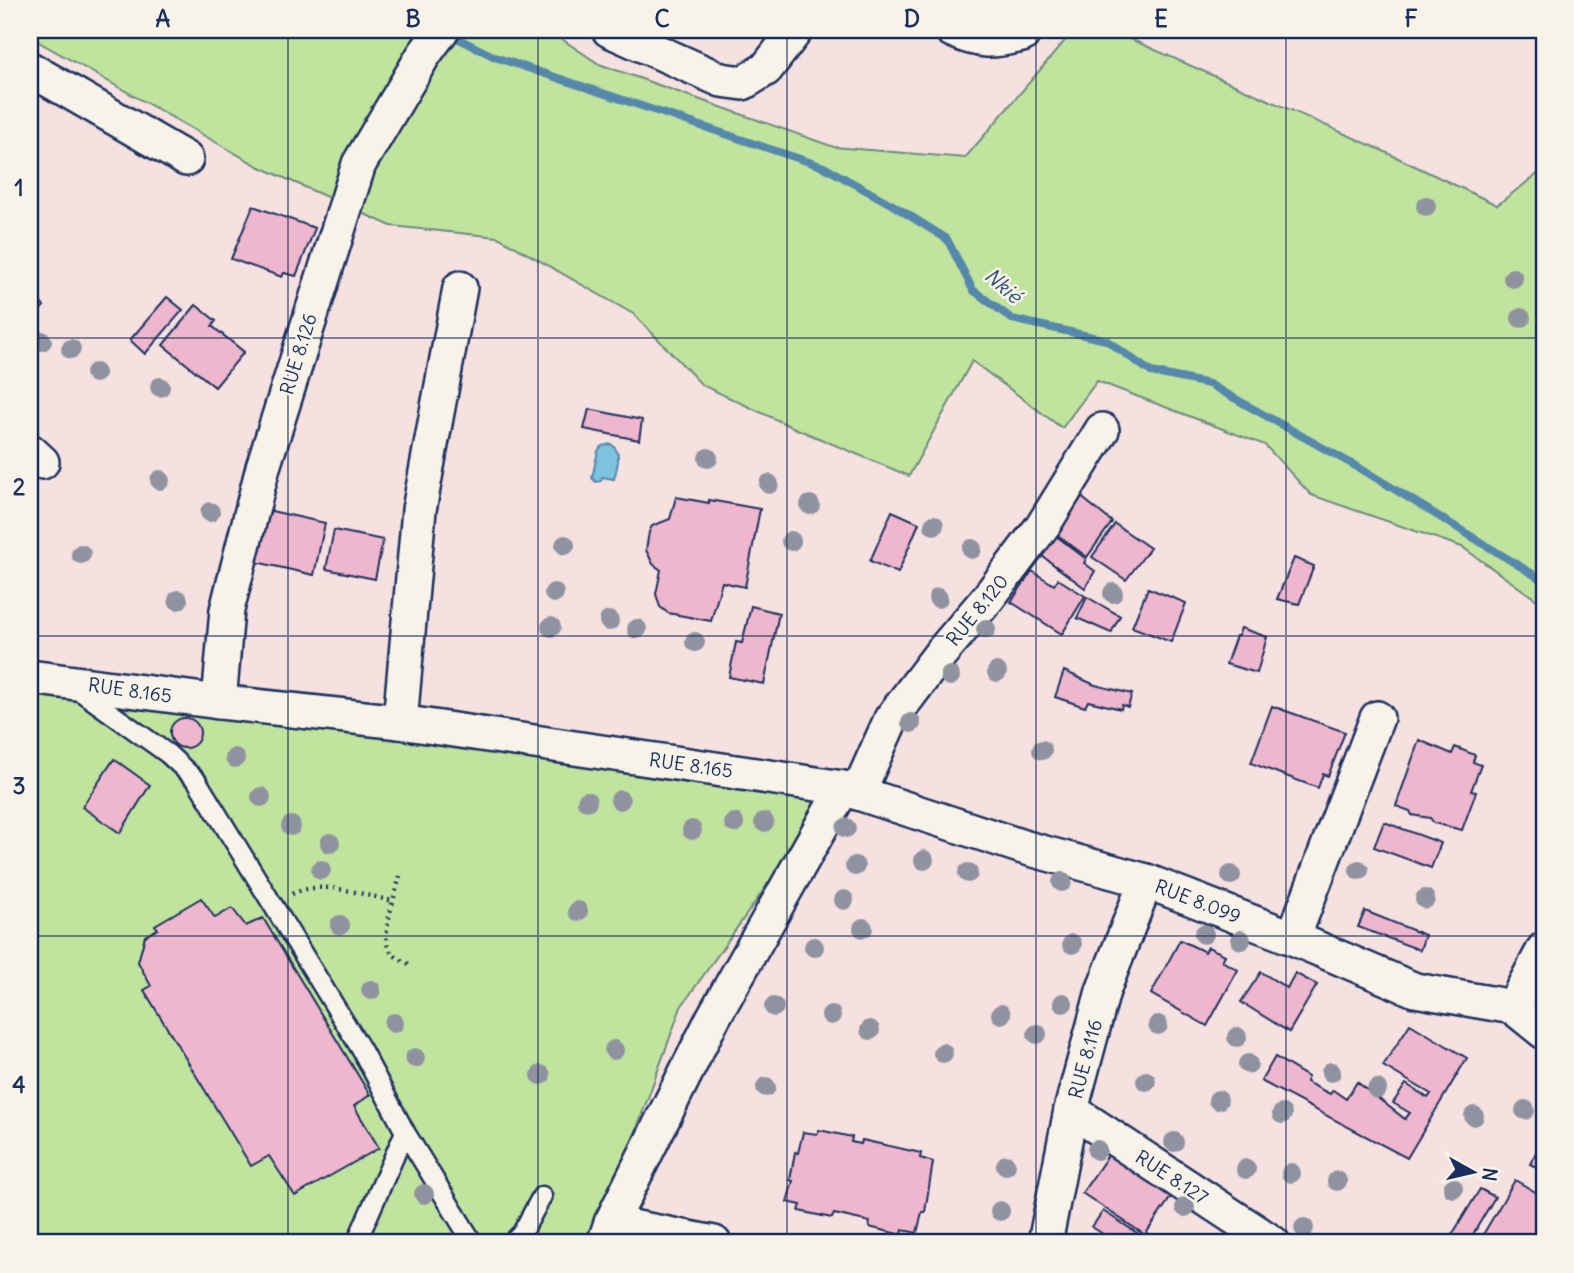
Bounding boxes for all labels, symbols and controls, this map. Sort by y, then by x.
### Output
text: A [156,4,171,33]
text: B [405,4,421,33]
text: C [654,4,670,33]
text: D [904,4,920,33]
text: E [1154,4,1168,33]
text: F [1404,4,1418,33]
text: 1 [14,173,24,202]
water label: Nkié [979,262,1029,310]
street label: RUE 8.126 [274,310,322,398]
text: 2 [13,472,26,501]
street label: RUE 8.120 [941,569,1013,651]
street label: RUE 8.165 [87,672,173,708]
street label: RUE 8.165 [648,747,734,783]
text: 3 [12,771,26,800]
street label: RUE 8.099 [1152,874,1244,928]
street label: RUE 8.116 [1063,1017,1107,1101]
text: 4 [12,1070,26,1099]
north arrow [1438,1136,1508,1206]
street label: RUE 8.127 [1131,1145,1213,1209]
text: N [1477,1166,1503,1183]

